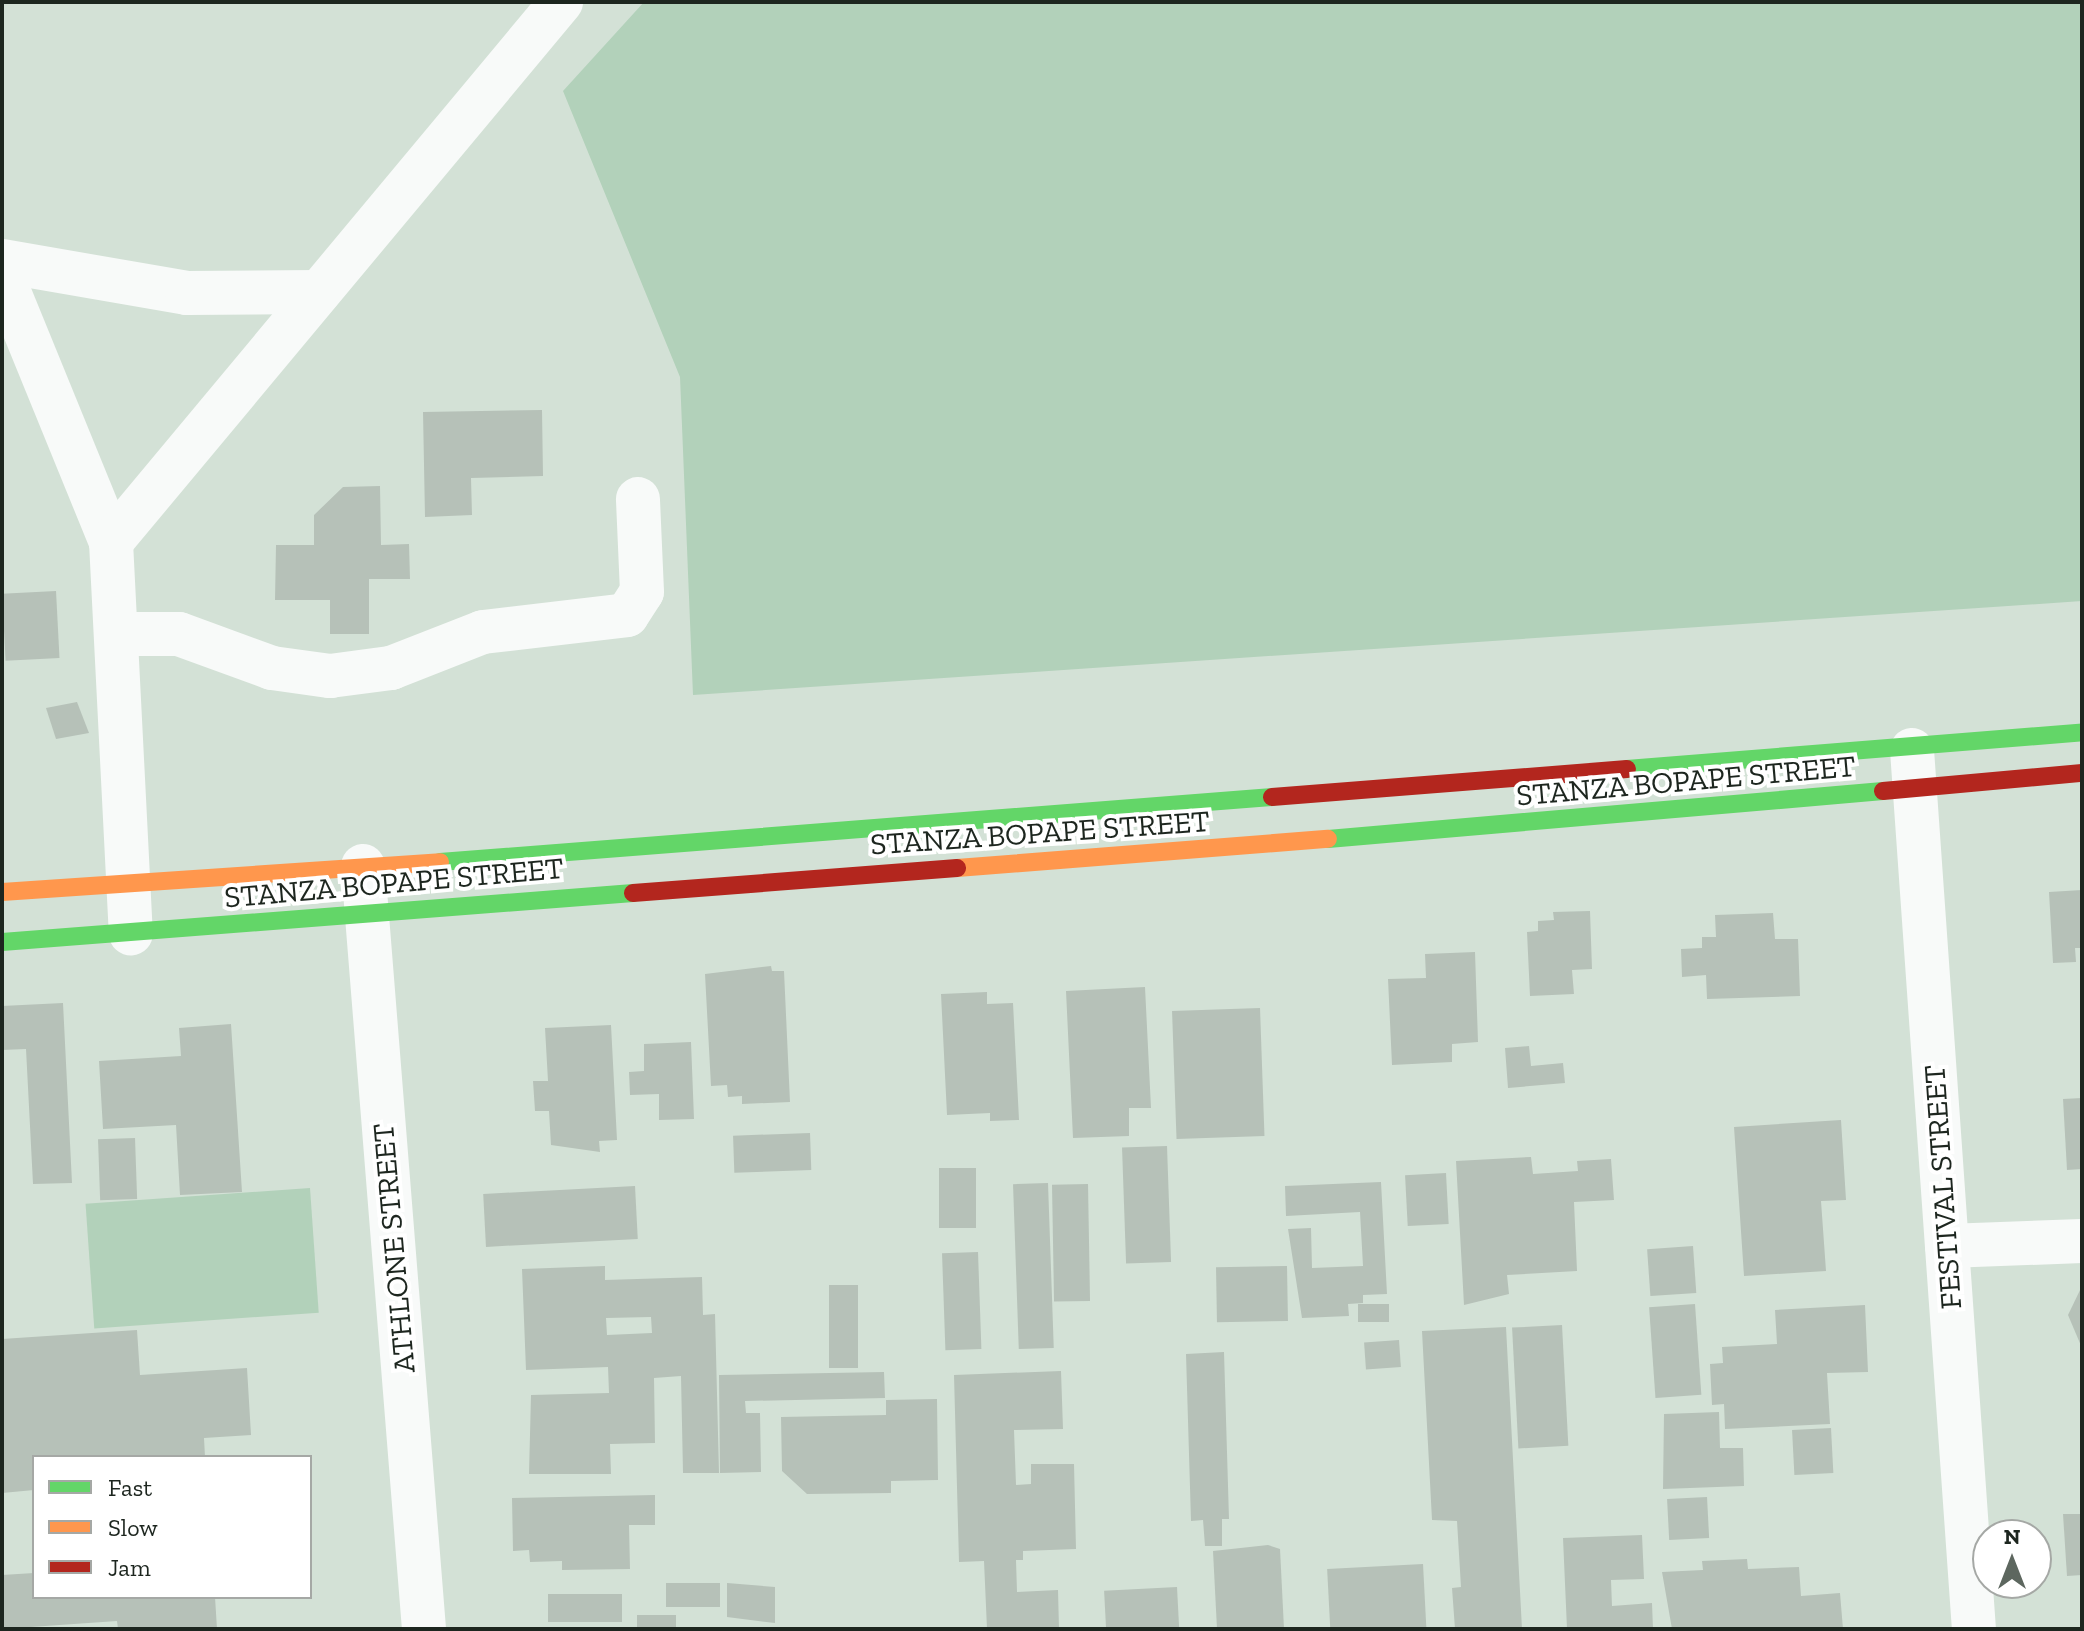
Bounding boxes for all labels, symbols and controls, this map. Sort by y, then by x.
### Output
street label: STANZA BOPAPE STREET [1514,748,1858,814]
street label: STANZA BOPAPE STREET [869,803,1211,863]
street label: STANZA BOPAPE STREET [222,850,566,916]
street label: FESTIVAL STREET [1916,1063,1970,1311]
street label: ATHLONE STREET [365,1122,423,1374]
legend [32,1455,312,1599]
text: Fast [108,1473,152,1502]
text: Slow [108,1513,158,1542]
north arrow [1972,1519,2052,1599]
text: N [2004,1523,2020,1550]
text: Jam [108,1553,151,1582]

